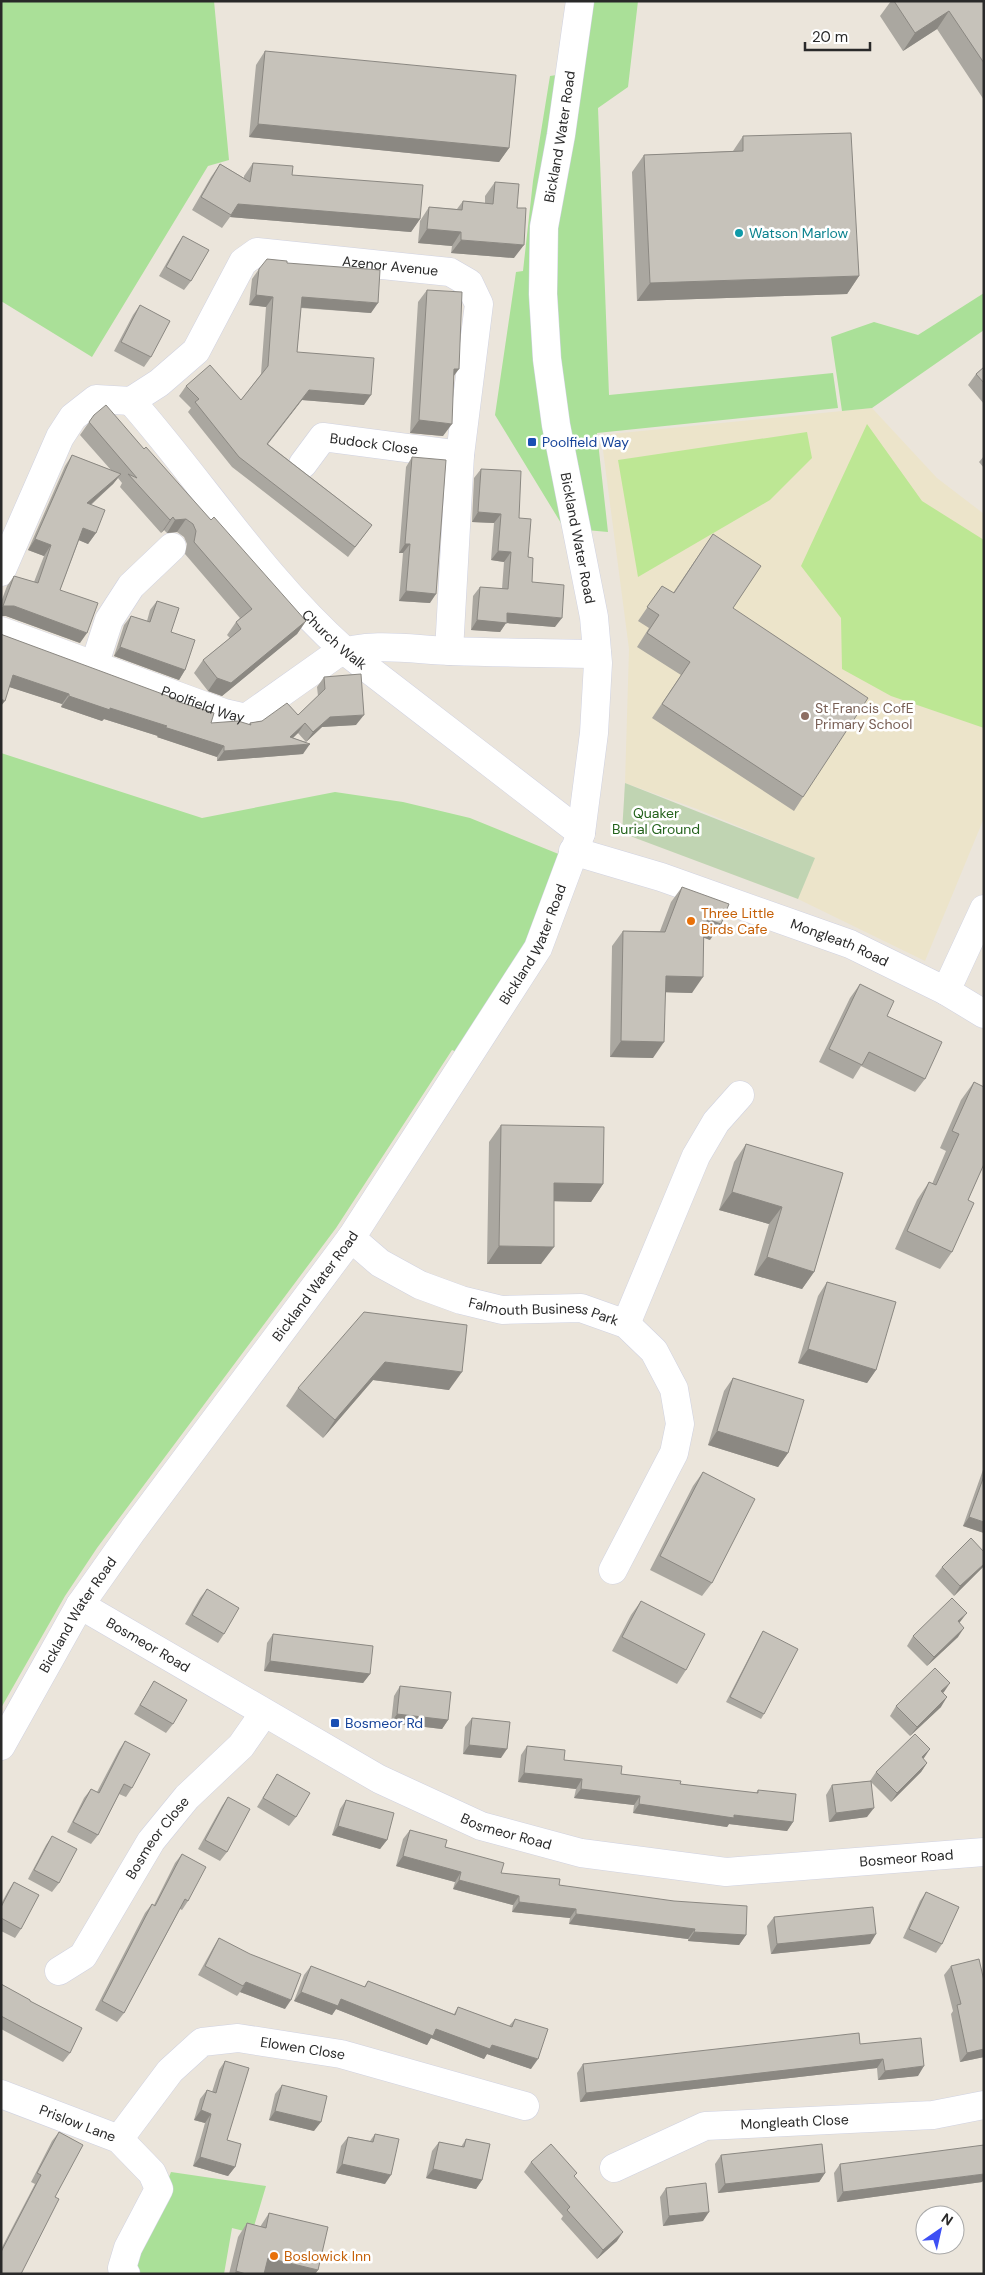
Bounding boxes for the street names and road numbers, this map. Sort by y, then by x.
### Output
street label: Bickland Water Road [540,70,579,204]
street label: Azenor Avenue [341,252,439,280]
street label: Budock Close [329,429,419,458]
street label: Bickland Water Road [556,471,600,605]
street label: Church Walk [298,606,371,674]
street label: Poolfield Way [159,682,247,726]
street label: Bickland Water Road [495,881,570,1008]
street label: Mongleath Road [788,915,892,971]
street label: Bickland Water Road [268,1227,362,1345]
street label: Falmouth Business Park [467,1293,621,1330]
street label: Bickland Water Road [35,1553,120,1676]
street label: Bosmeor Road [103,1613,193,1676]
street label: Bosmeor Close [121,1793,193,1882]
street label: Bosmeor Road [458,1809,554,1854]
street label: Bosmeor Road [859,1845,954,1871]
street label: Elowen Close [259,2033,348,2064]
street label: Prislow Lane [37,2100,118,2146]
street label: Mongleath Close [740,2110,849,2133]

